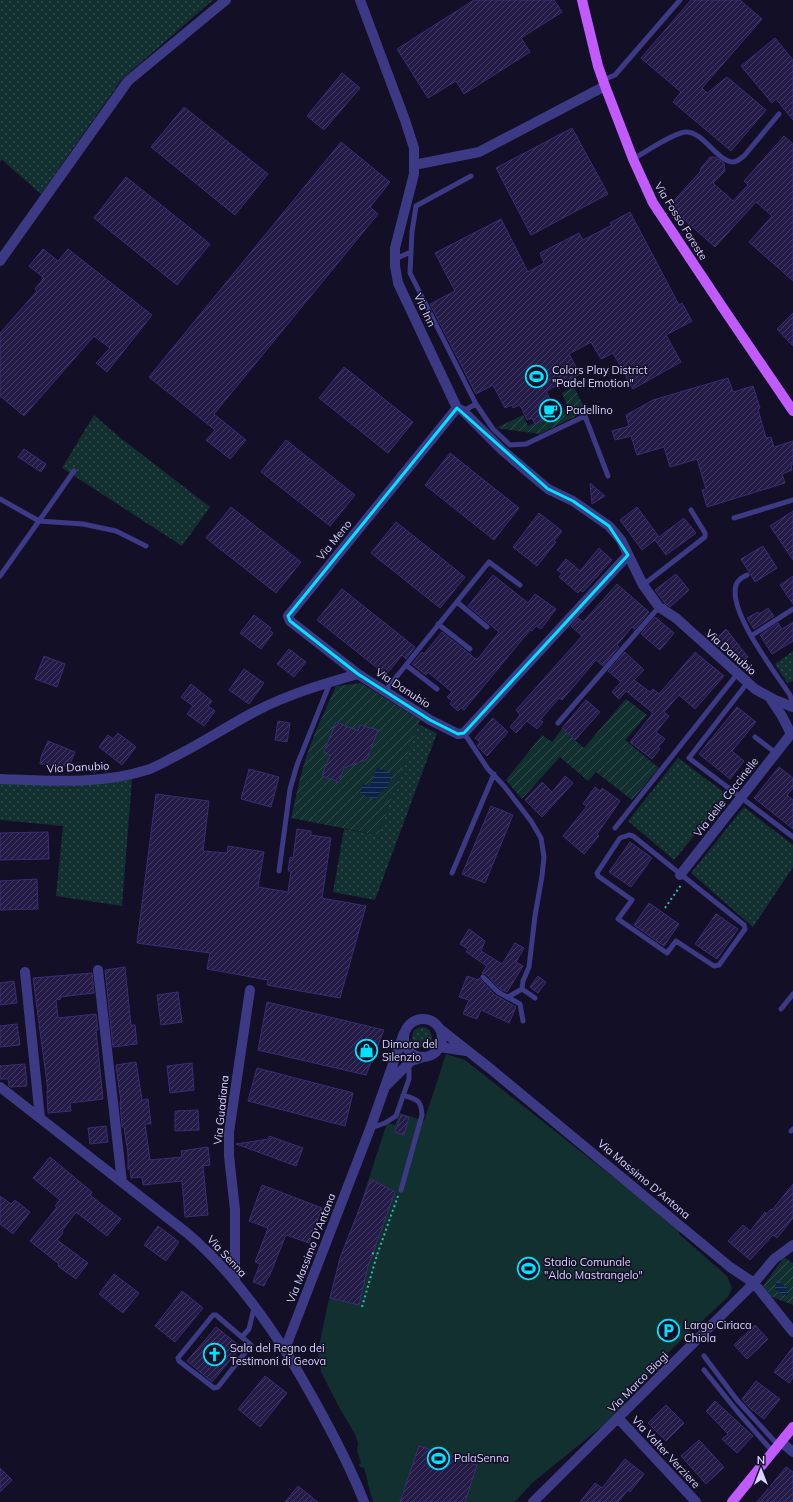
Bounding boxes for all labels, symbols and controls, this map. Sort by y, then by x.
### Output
street label: Via Fosso Foreste [651,179,711,263]
street label: Via Inn [411,291,439,329]
sports icon: Colors Play District "Padel Emotion" [523,363,549,389]
place label: Colors Play District "Padel Emotion" [552,363,648,390]
cafe icon: Padellino [537,397,563,423]
place label: Padellino [566,403,613,417]
street label: Via Meno [313,517,355,563]
street label: Via Danubio [703,626,759,678]
street label: Via Danubio [373,665,433,711]
street label: Via delle Coccinelle [691,754,761,839]
street label: Via Danubio [46,758,110,776]
shop icon: Dimora del Silenzio [353,1037,379,1063]
place label: Dimora del Silenzio [382,1037,437,1064]
street label: Via Guadiana [210,1075,232,1145]
street label: Via Massimo D'Antona [595,1136,693,1222]
street label: Via Massimo D'Antona [284,1191,338,1305]
street label: Via Senna [204,1232,250,1280]
sports icon: Stadio Comunale "Aldo Mastrangelo" [516,1255,542,1281]
place label: Stadio Comunale "Aldo Mastrangelo" [544,1255,643,1282]
parking icon: Largo Ciriaca Chiola [655,1318,681,1344]
place label: Largo Ciriaca Chiola [684,1318,752,1345]
church icon: Sala del Regno dei Testimoni di Geova [201,1341,227,1367]
place label: Sala del Regno dei Testimoni di Geova [230,1341,326,1368]
street label: Via Marco Biagi [605,1349,671,1415]
street label: Via Valter Verziere [629,1413,703,1491]
sports icon: PalaSenna [425,1445,451,1471]
north arrow [741,1450,781,1490]
place label: PalaSenna [454,1451,509,1465]
text: N [757,1453,765,1467]

